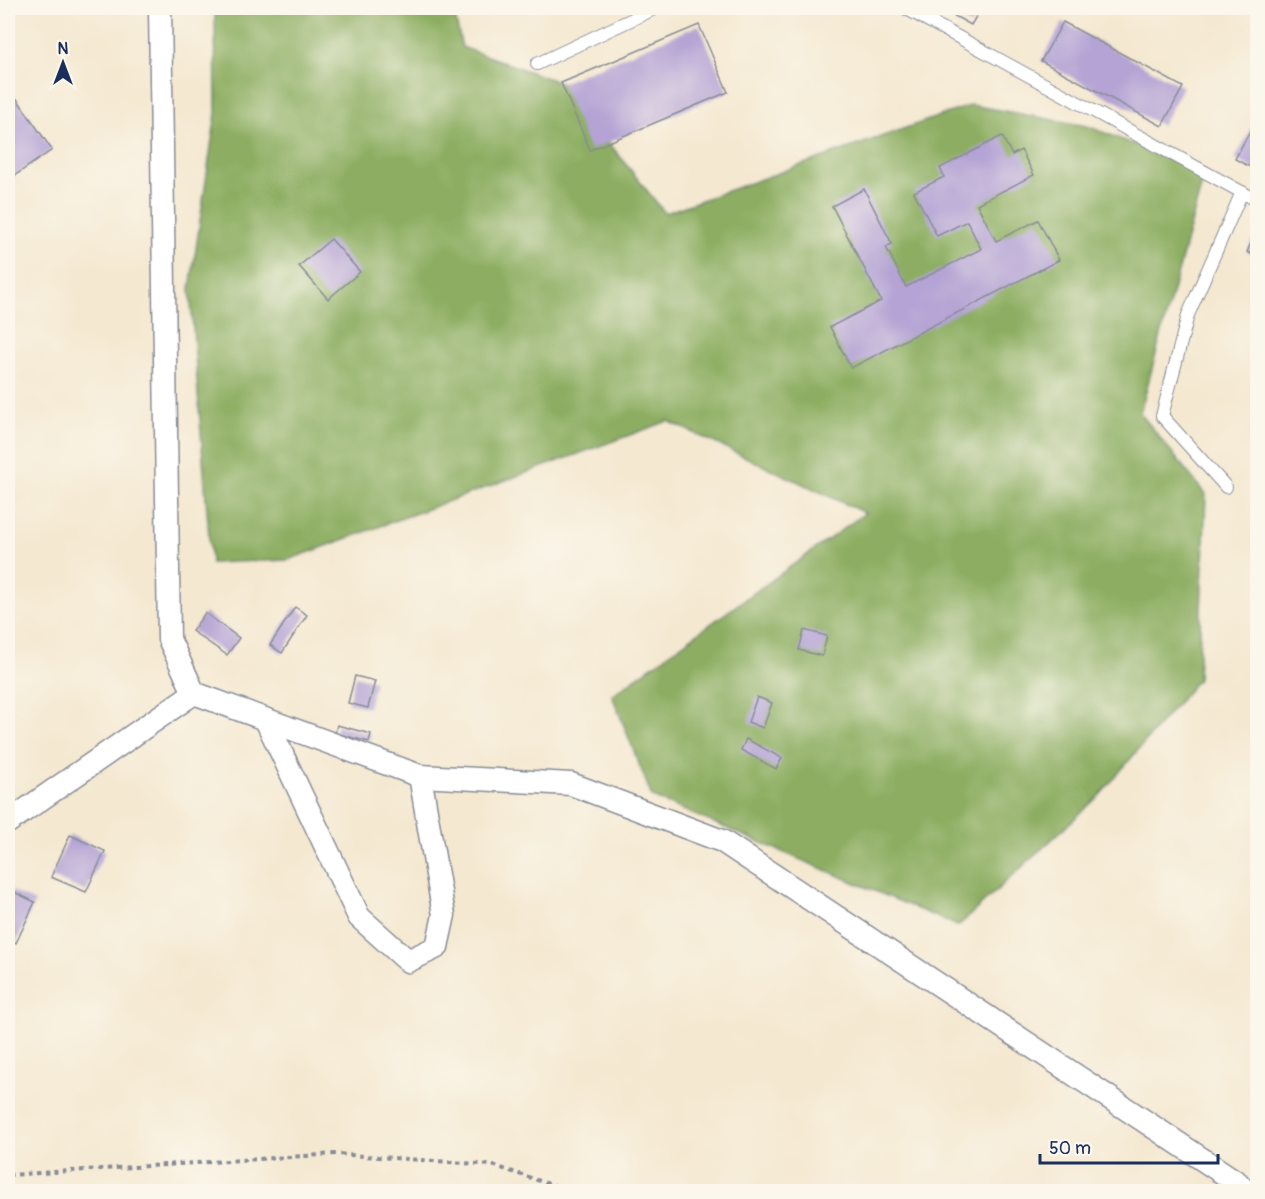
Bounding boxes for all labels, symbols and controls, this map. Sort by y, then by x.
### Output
north arrow [33,33,93,93]
text: N [58,39,69,59]
scale bar [1040,1127,1218,1165]
text: 50 m [1049,1137,1091,1160]

